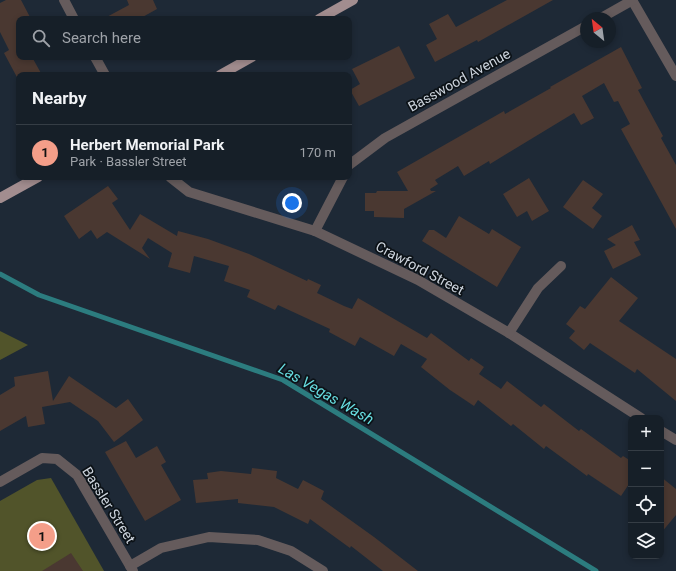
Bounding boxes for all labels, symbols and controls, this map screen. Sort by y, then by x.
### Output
north arrow [580,12,616,48]
search box [16,16,352,60]
icon: search [30,27,52,49]
text: Search here [62,29,141,47]
street label: Basswood Avenue [405,45,513,115]
text: Nearby [32,88,87,108]
text: Herbert Memorial Park [70,136,224,154]
text: 1 [41,145,49,160]
text: 170 m [299,145,336,160]
text: Park · Bassler Street [70,154,187,169]
your location [282,193,302,213]
street label: Crawford Street [373,238,467,298]
water label: Las Vegas Wash [275,359,377,429]
map controls [628,415,664,559]
button: + [628,415,664,451]
button: − [628,451,664,487]
street label: Bassler Street [79,464,139,546]
button: locate [628,487,664,523]
pin: 1 [29,521,55,551]
button: layers [628,523,664,559]

